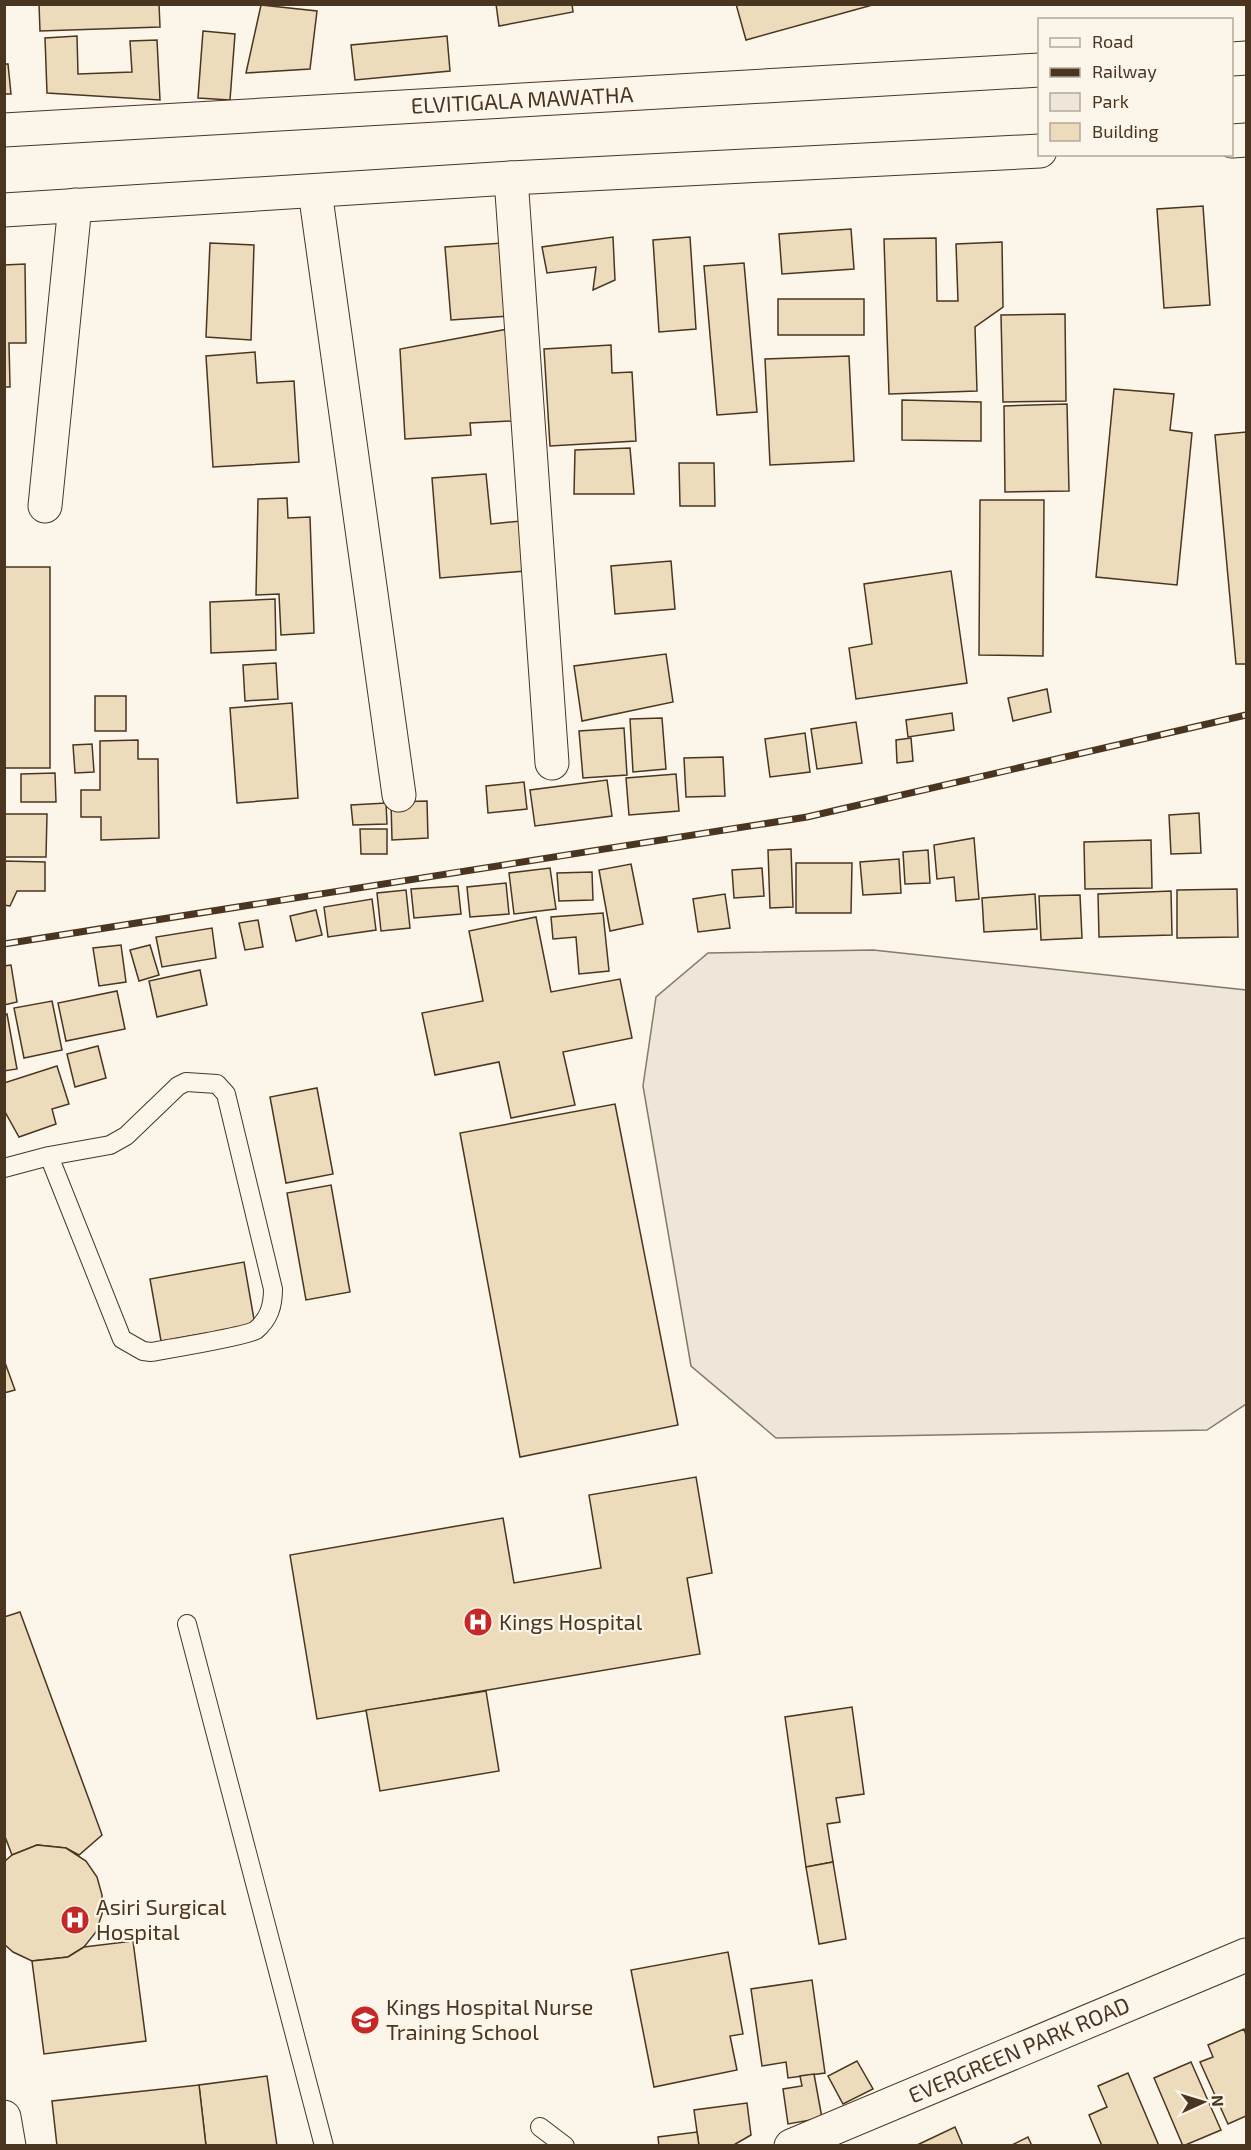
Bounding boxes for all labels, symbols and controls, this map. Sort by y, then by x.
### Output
legend [1038,18,1233,156]
text: Road [1092,30,1133,52]
text: Railway [1092,60,1157,82]
street label: ELVITIGALA MAWATHA [410,80,634,118]
text: Park [1092,90,1129,112]
text: Building [1092,120,1159,142]
hospital icon: Kings Hospital [462,1606,494,1638]
place label: Kings Hospital [499,1608,643,1634]
place label: Asiri Surgical Hospital [96,1893,227,1944]
hospital icon: Asiri Surgical Hospital [59,1904,91,1936]
street label: EVERGREEN PARK ROAD [904,1991,1133,2108]
place label: Kings Hospital Nurse Training School [386,1993,593,2044]
school or university icon: Kings Hospital Nurse Training School [349,2004,381,2036]
north arrow [1173,2072,1233,2132]
text: N [1209,2094,1228,2107]

